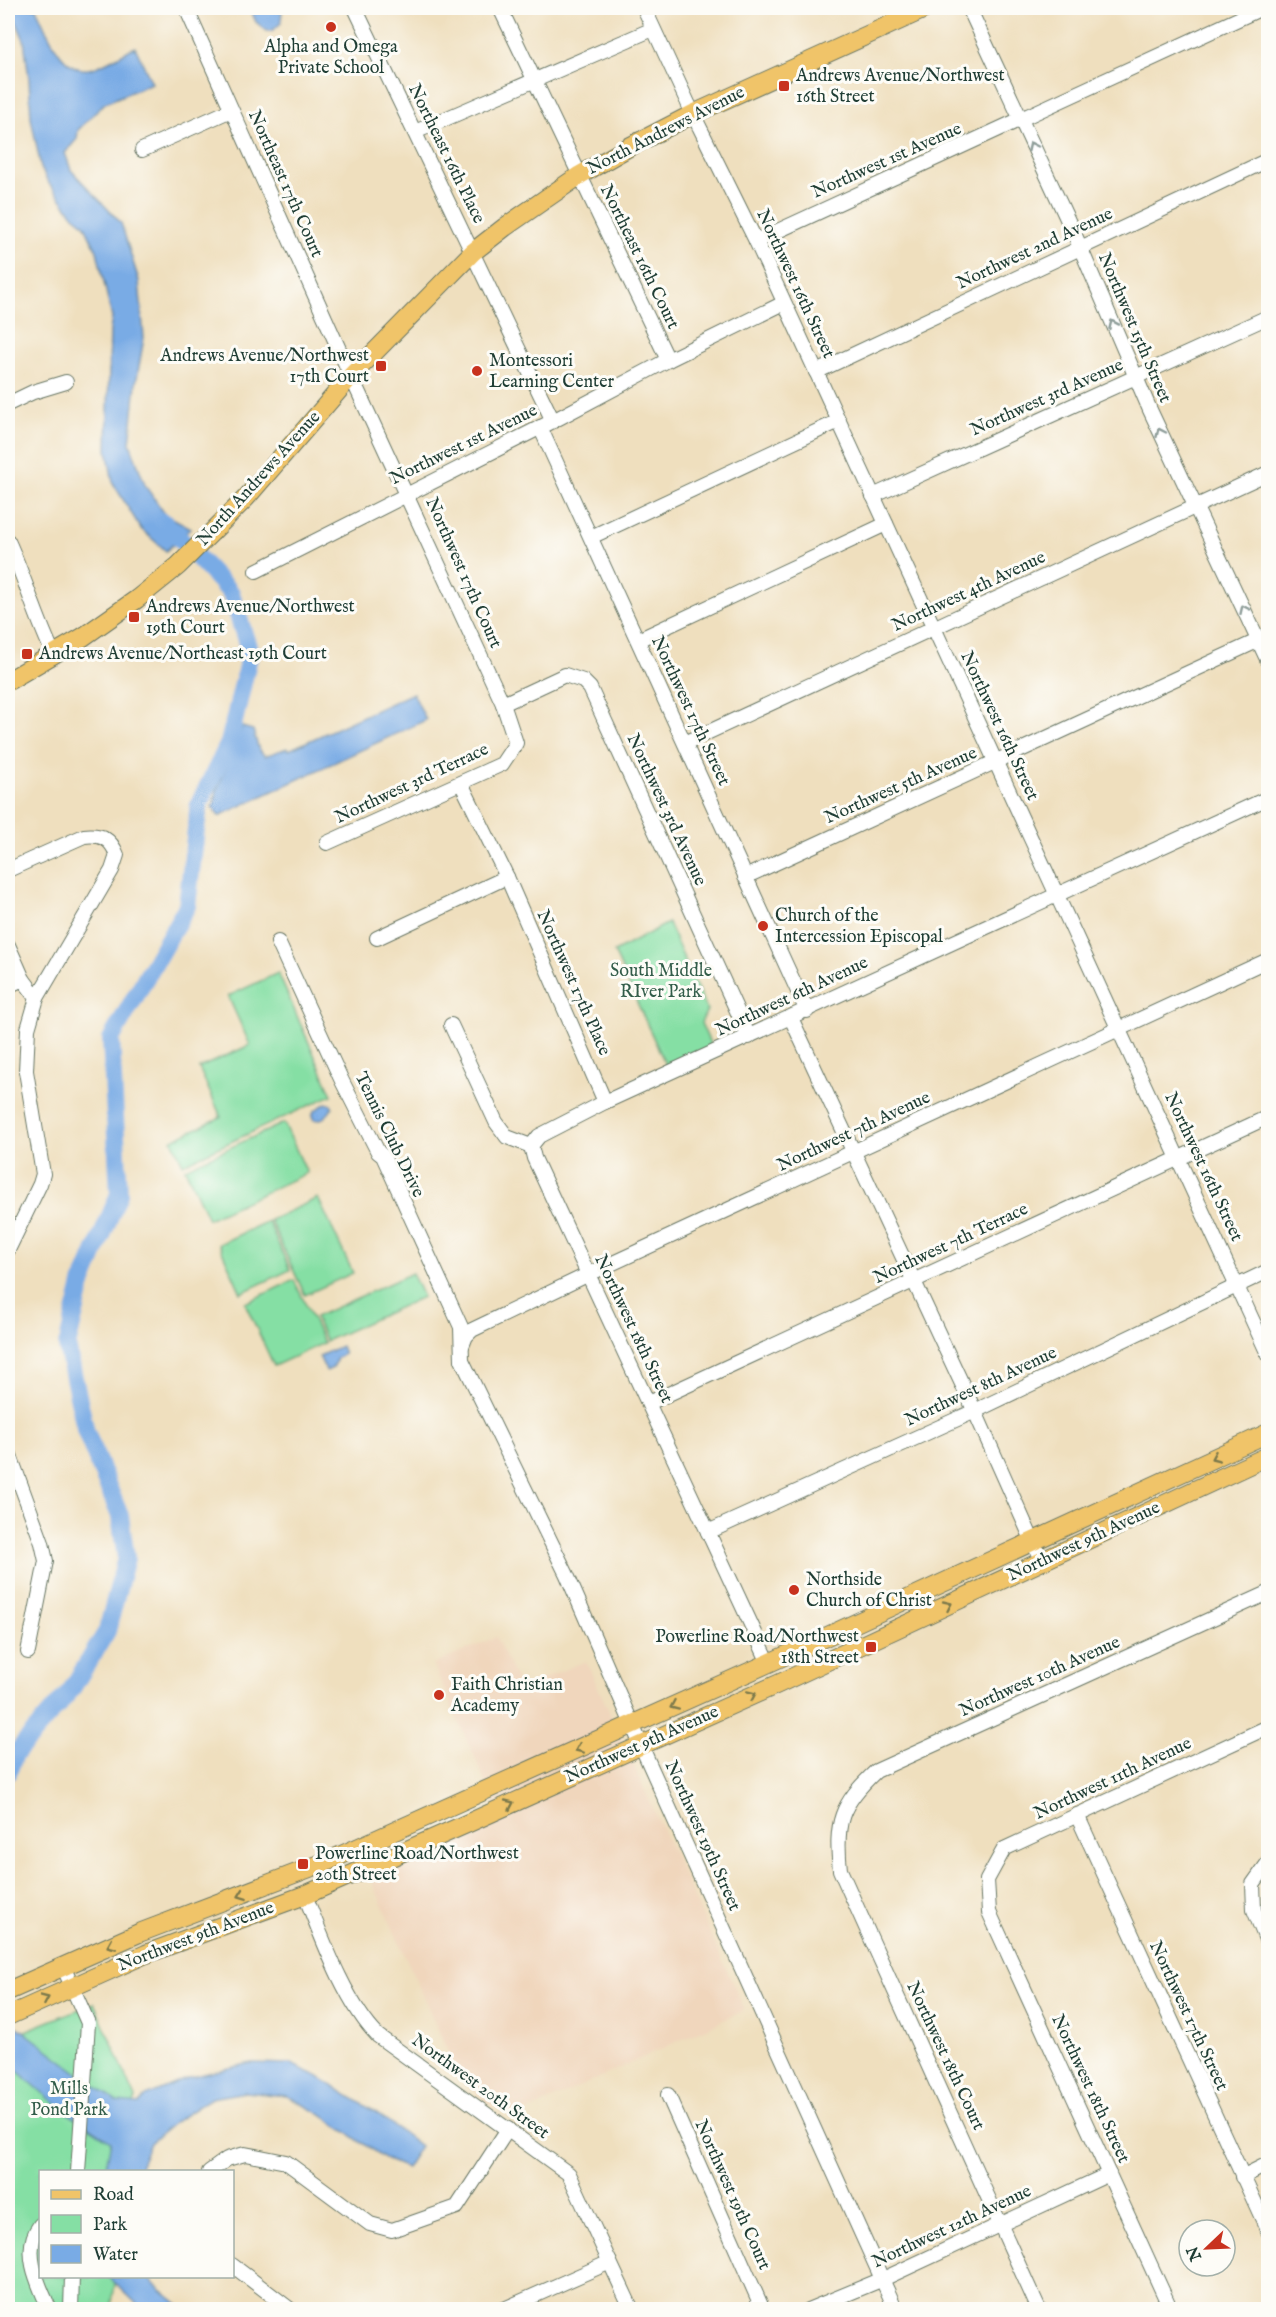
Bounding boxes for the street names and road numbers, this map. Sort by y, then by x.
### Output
street label: Northeast 16th Place [402,80,490,228]
street label: North Andrews Avenue [583,81,749,181]
street label: Northeast 17th Court [242,107,328,261]
street label: Northwest 1st Avenue [809,118,965,204]
street label: Northeast 16th Court [594,181,684,333]
street label: Northwest 2nd Avenue [953,203,1117,295]
street label: Northwest 16th Street [750,206,840,362]
street label: Northwest 15th Street [1092,249,1176,407]
street label: Northwest 3rd Avenue [967,354,1127,442]
street label: Northwest 1st Avenue [386,399,542,491]
street label: North Andrews Avenue [192,407,326,551]
street label: Northwest 17th Court [419,494,507,652]
street label: Northwest 4th Avenue [889,546,1049,638]
street label: Northwest 17th Street [645,632,735,790]
street label: Northwest 16th Street [954,648,1044,804]
street label: Northwest 3rd Avenue [621,730,711,890]
street label: Northwest 3rd Terrace [332,738,492,830]
street label: Northwest 5th Avenue [821,742,981,830]
street label: Northwest 17th Place [531,907,615,1059]
street label: Northwest 6th Avenue [712,952,872,1042]
street label: Tennis Club Drive [349,1069,429,1201]
street label: Northwest 7th Avenue [774,1086,934,1178]
street label: Northwest 16th Street [1158,1089,1248,1245]
street label: Northwest 7th Terrace [870,1198,1032,1290]
street label: Northwest 18th Street [588,1251,678,1407]
street label: Northwest 8th Avenue [901,1342,1061,1432]
street label: Northwest 9th Avenue [1004,1497,1164,1587]
street label: Northwest 10th Avenue [956,1631,1124,1723]
street label: Northwest 9th Avenue [562,1701,722,1789]
street label: Northwest 11th Avenue [1030,1732,1196,1826]
street label: Northwest 19th Street [659,1757,745,1915]
street label: Northwest 9th Avenue [114,1897,278,1977]
street label: Northwest 17th Street [1143,1937,1233,2095]
street label: Northwest 18th Court [900,1978,990,2134]
street label: Northwest 18th Street [1045,2011,1135,2167]
street label: Northwest 20th Street [407,2029,553,2145]
street label: Northwest 19th Court [689,2116,775,2274]
street label: Northwest 12th Avenue [869,2180,1035,2274]

